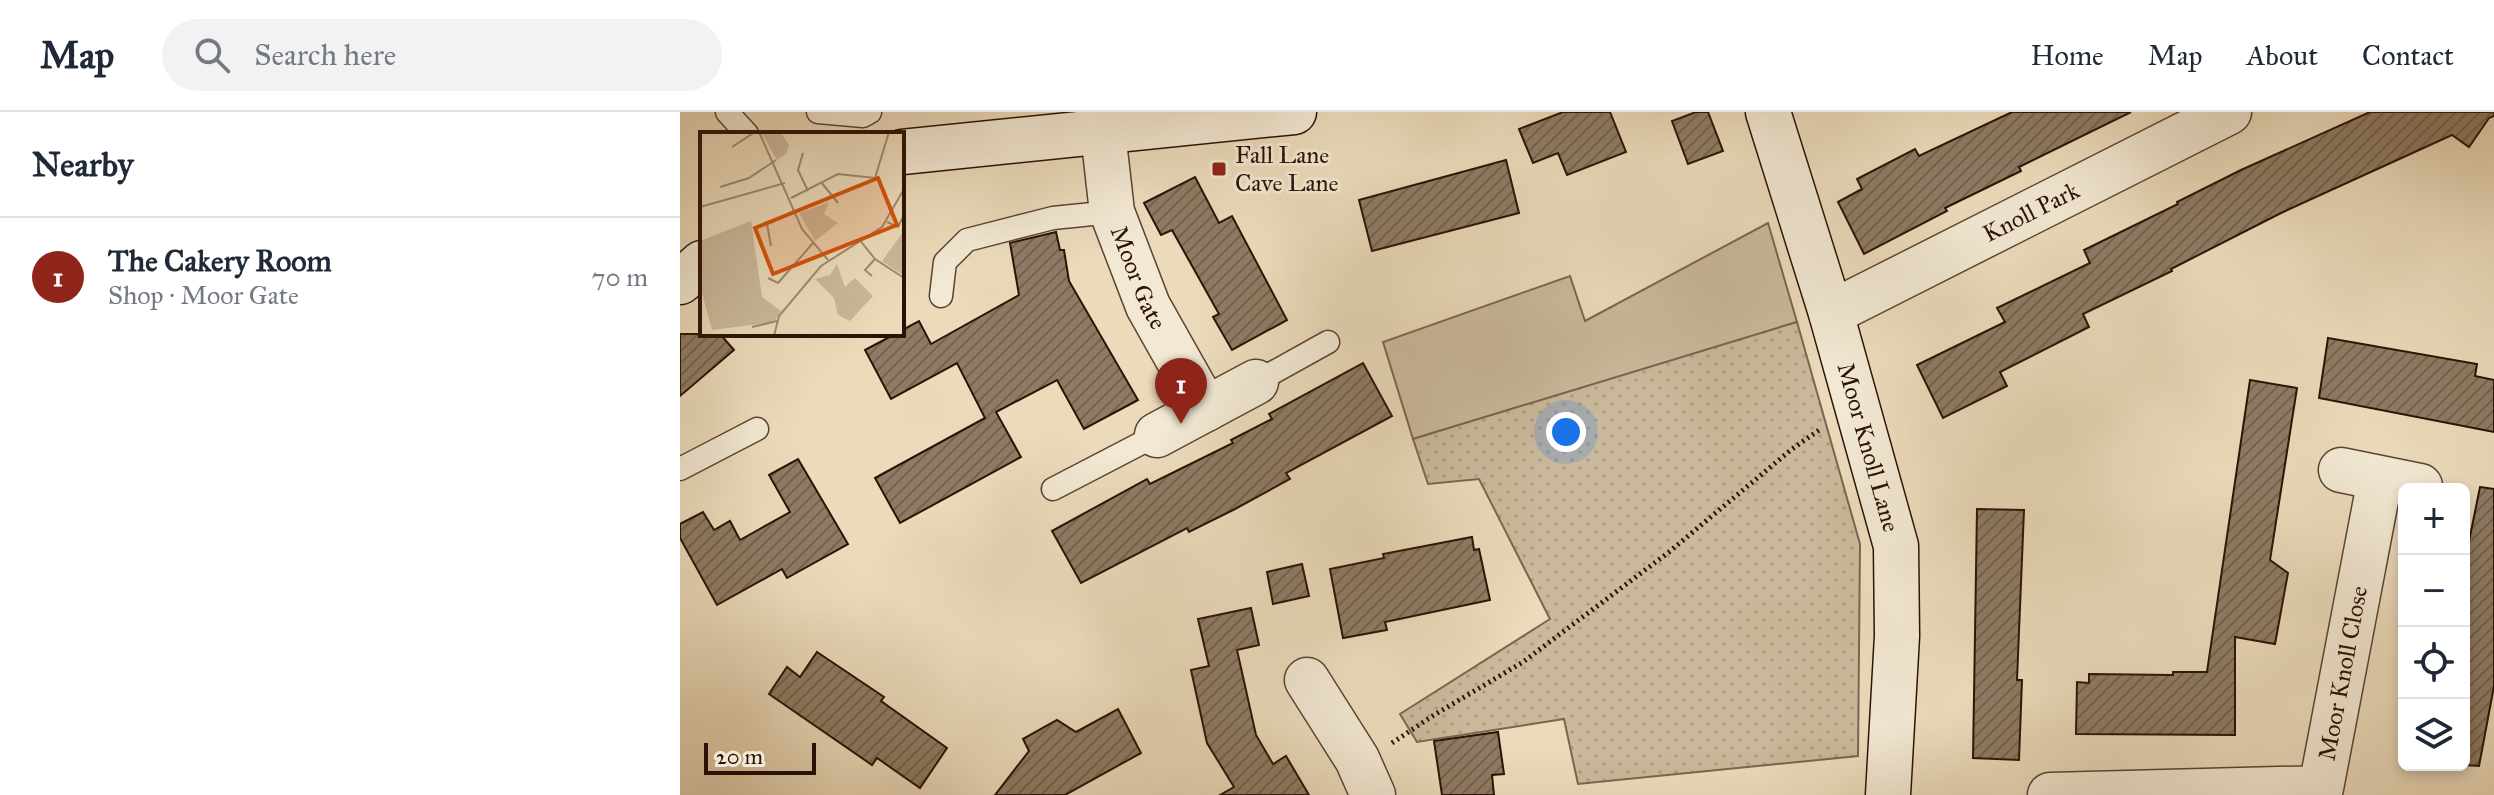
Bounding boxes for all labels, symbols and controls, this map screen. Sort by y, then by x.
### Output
search box [162,19,722,91]
text: Map [40,32,114,78]
icon: search [190,33,234,77]
text: Search here [254,37,396,73]
text: Home [2031,38,2104,73]
text: Map [2148,38,2202,73]
text: About [2246,38,2318,73]
text: Contact [2362,38,2454,73]
inset map [700,132,904,336]
place label: Fall Lane Cave Lane [1235,140,1339,198]
text: Nearby [32,144,134,185]
marker: Fall Lane Cave Lane [1210,160,1228,178]
street label: Knoll Park [1978,175,2085,249]
street label: Moor Gate [1104,221,1173,335]
text: The Cakery Room [108,243,332,279]
text: 1 [53,261,63,293]
text: 70 m [592,261,648,293]
text: Shop · Moor Gate [108,279,299,311]
pin: 1 [1155,358,1207,424]
street label: Moor Knoll Lane [1831,359,1906,535]
your location [1546,412,1586,452]
map controls [2398,483,2470,771]
button: + [2398,483,2470,555]
button: − [2398,555,2470,627]
street label: Moor Knoll Close [2312,583,2374,763]
button: locate [2398,627,2470,699]
button: layers [2398,699,2470,771]
scale bar [704,739,816,775]
text: 20 m [716,743,763,770]

